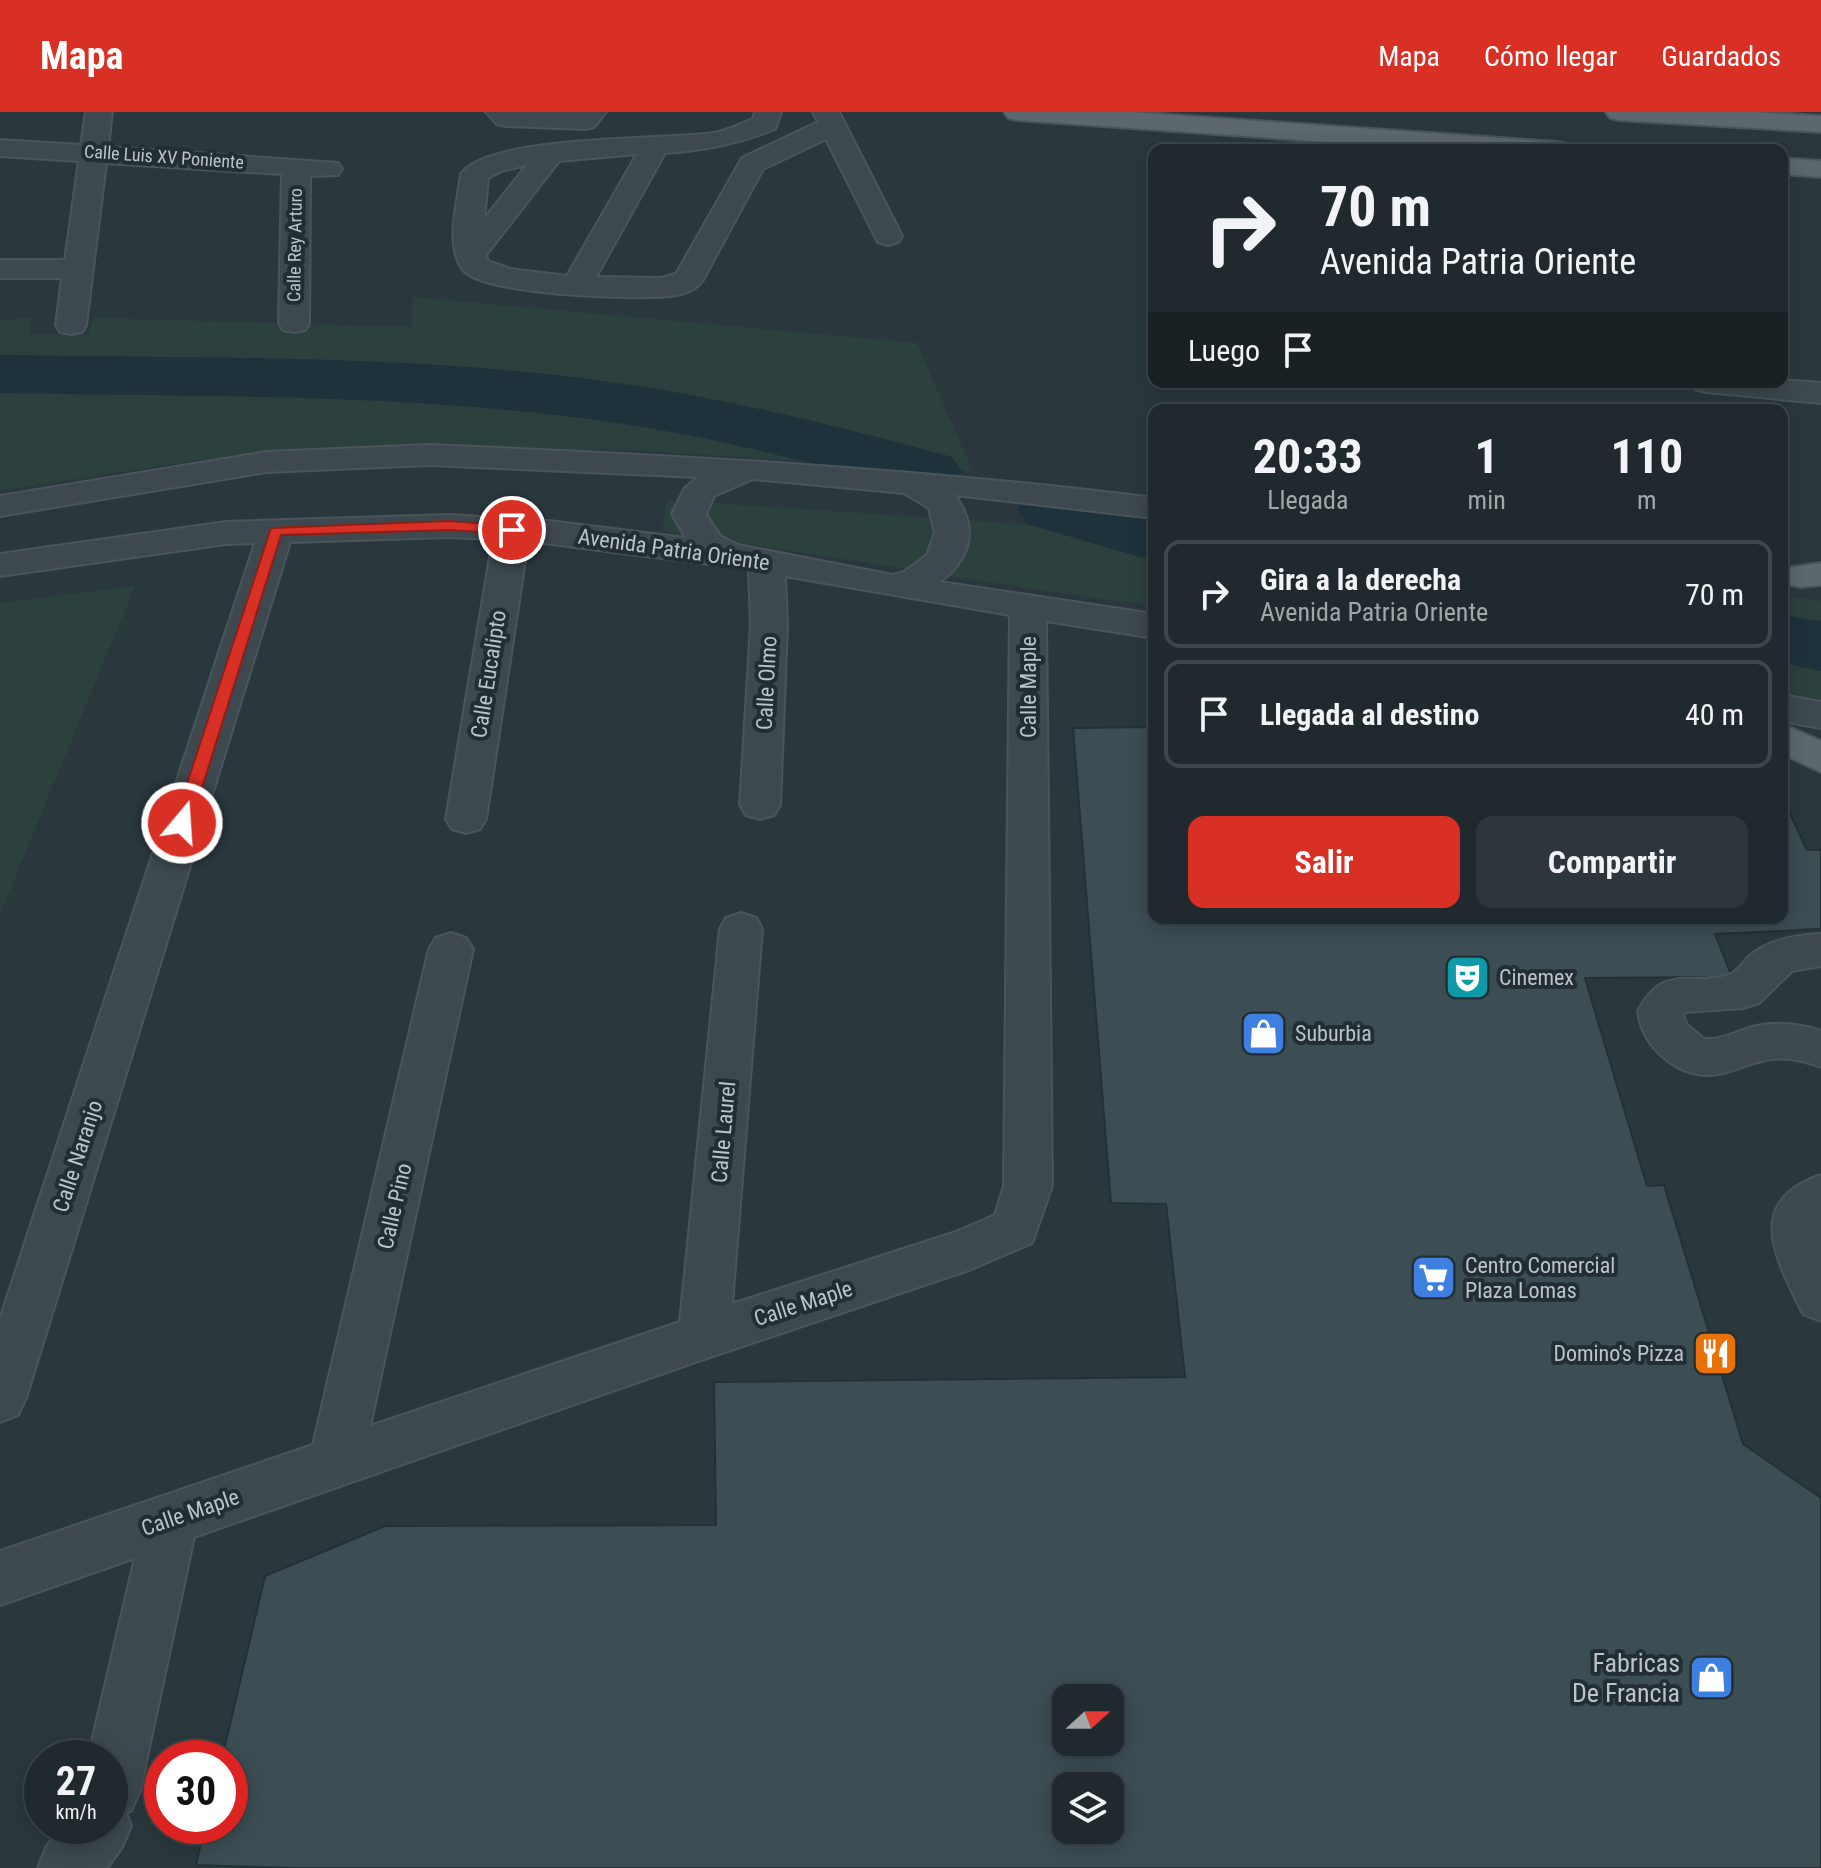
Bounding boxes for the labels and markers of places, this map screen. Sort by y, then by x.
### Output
pin [478,496,546,564]
theatre icon: Cinemex [1444,953,1492,1001]
place label: Cinemex [1499,965,1574,990]
shop icon: Suburbia [1240,1009,1288,1057]
place label: Suburbia [1295,1021,1372,1046]
place label: Centro Comercial Plaza Lomas [1465,1253,1615,1303]
supermarket icon: Centro Comercial Plaza Lomas [1410,1254,1458,1302]
restaurant icon: Domino's Pizza [1691,1329,1739,1377]
place label: Domino's Pizza [1553,1341,1684,1366]
place label: Fabricas De Francia [1572,1648,1680,1708]
shop icon: Fabricas De Francia [1687,1654,1735,1702]

